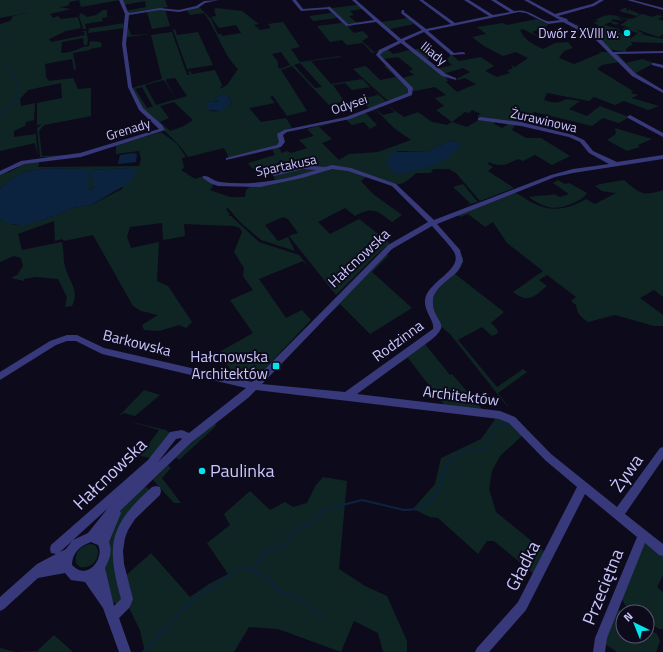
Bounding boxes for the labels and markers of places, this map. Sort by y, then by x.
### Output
place label: Dwór z XVIII w. [538,23,619,43]
marker: Dwór z XVIII w. [622,28,632,38]
place label: Hałcnowska Architektów [190,345,268,385]
marker: Hałcnowska Architektów [271,361,281,371]
place label: Paulinka [210,457,275,484]
marker: Paulinka [197,466,207,476]

